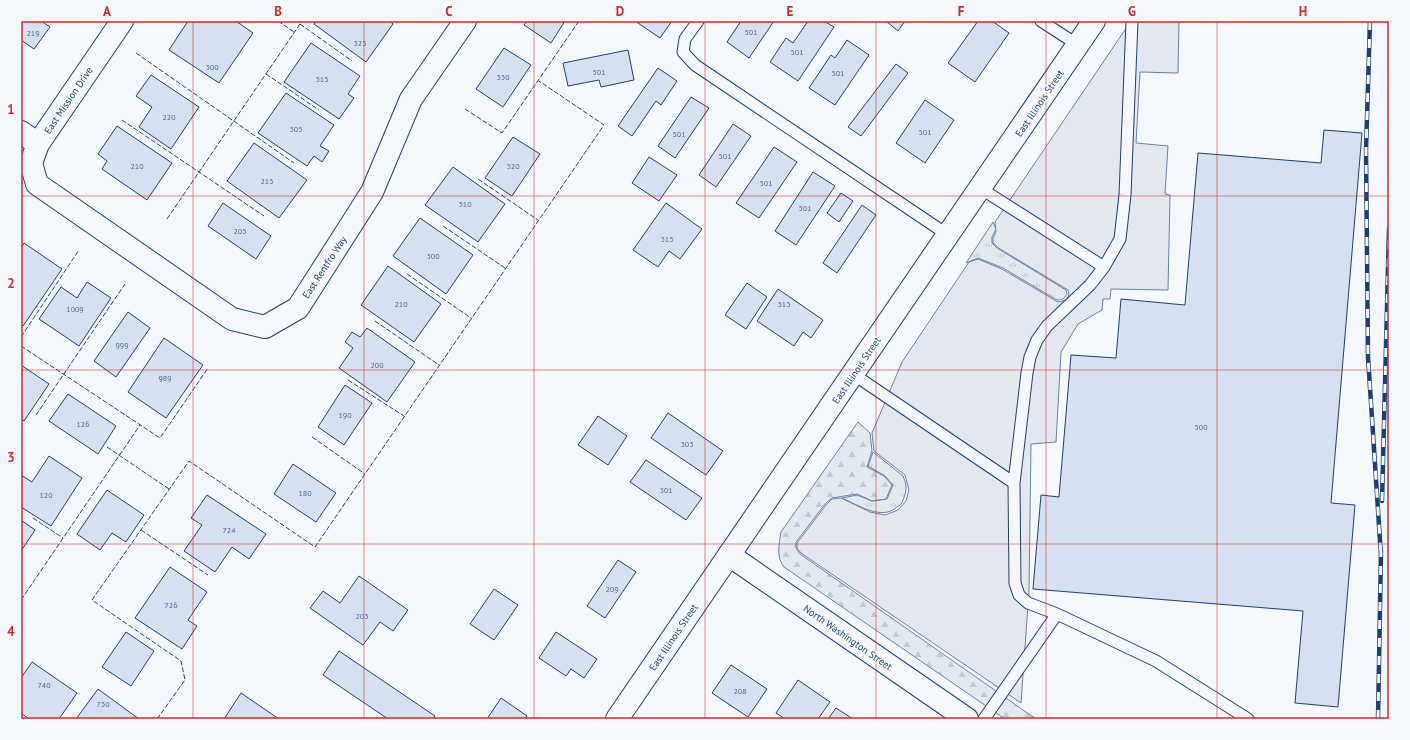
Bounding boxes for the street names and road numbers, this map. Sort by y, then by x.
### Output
street label: East Mission Drive [41,64,96,136]
street label: East Illinois Street [1012,67,1067,139]
street label: East Rentfro Way [299,233,350,301]
street label: East Illinois Street [829,334,884,406]
street label: East Illinois Street [646,601,701,673]
street label: North Washington Street [801,602,895,673]

